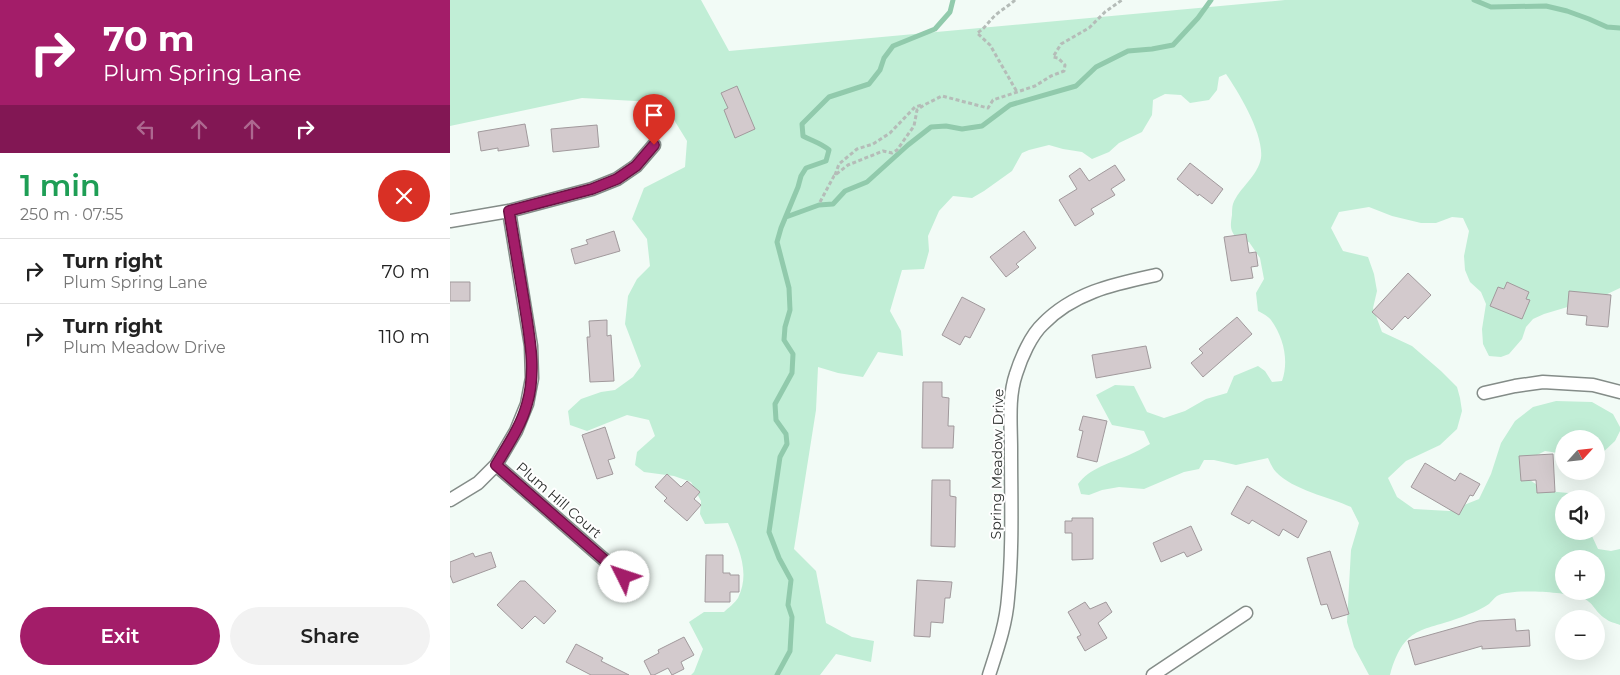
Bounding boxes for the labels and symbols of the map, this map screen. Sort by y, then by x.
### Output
pin [633,94,675,145]
street label: Spring Meadow Drive [987,389,1007,539]
north arrow [1555,430,1605,480]
street label: Plum Hill Court [513,458,606,542]
position arrow [597,550,649,602]

